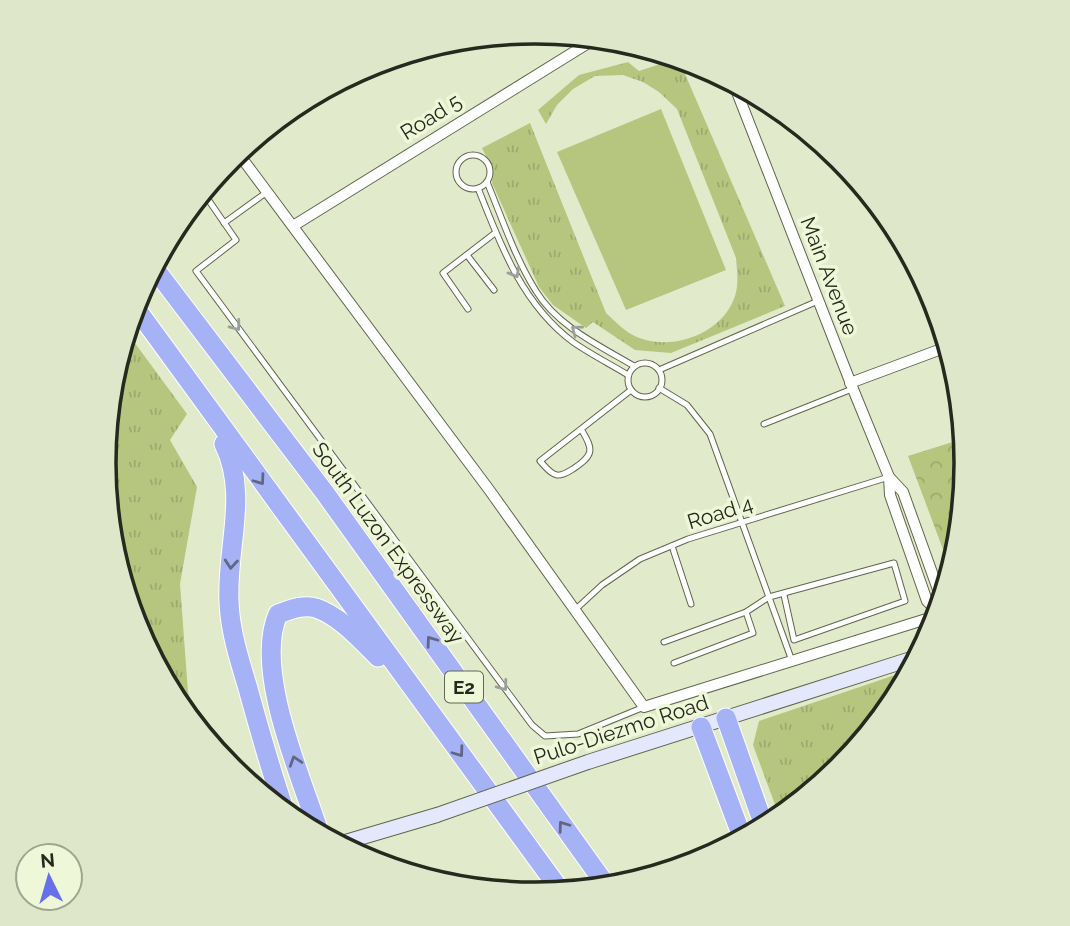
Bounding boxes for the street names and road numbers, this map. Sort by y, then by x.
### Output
street label: Road 5 [396,88,466,145]
street label: Main Avenue [795,213,864,339]
street label: South Luzon Expressway [307,437,470,648]
street label: Road 4 [684,491,756,534]
road number: E2 [445,672,483,702]
street label: Pulo-Diezmo Road [530,689,711,770]

